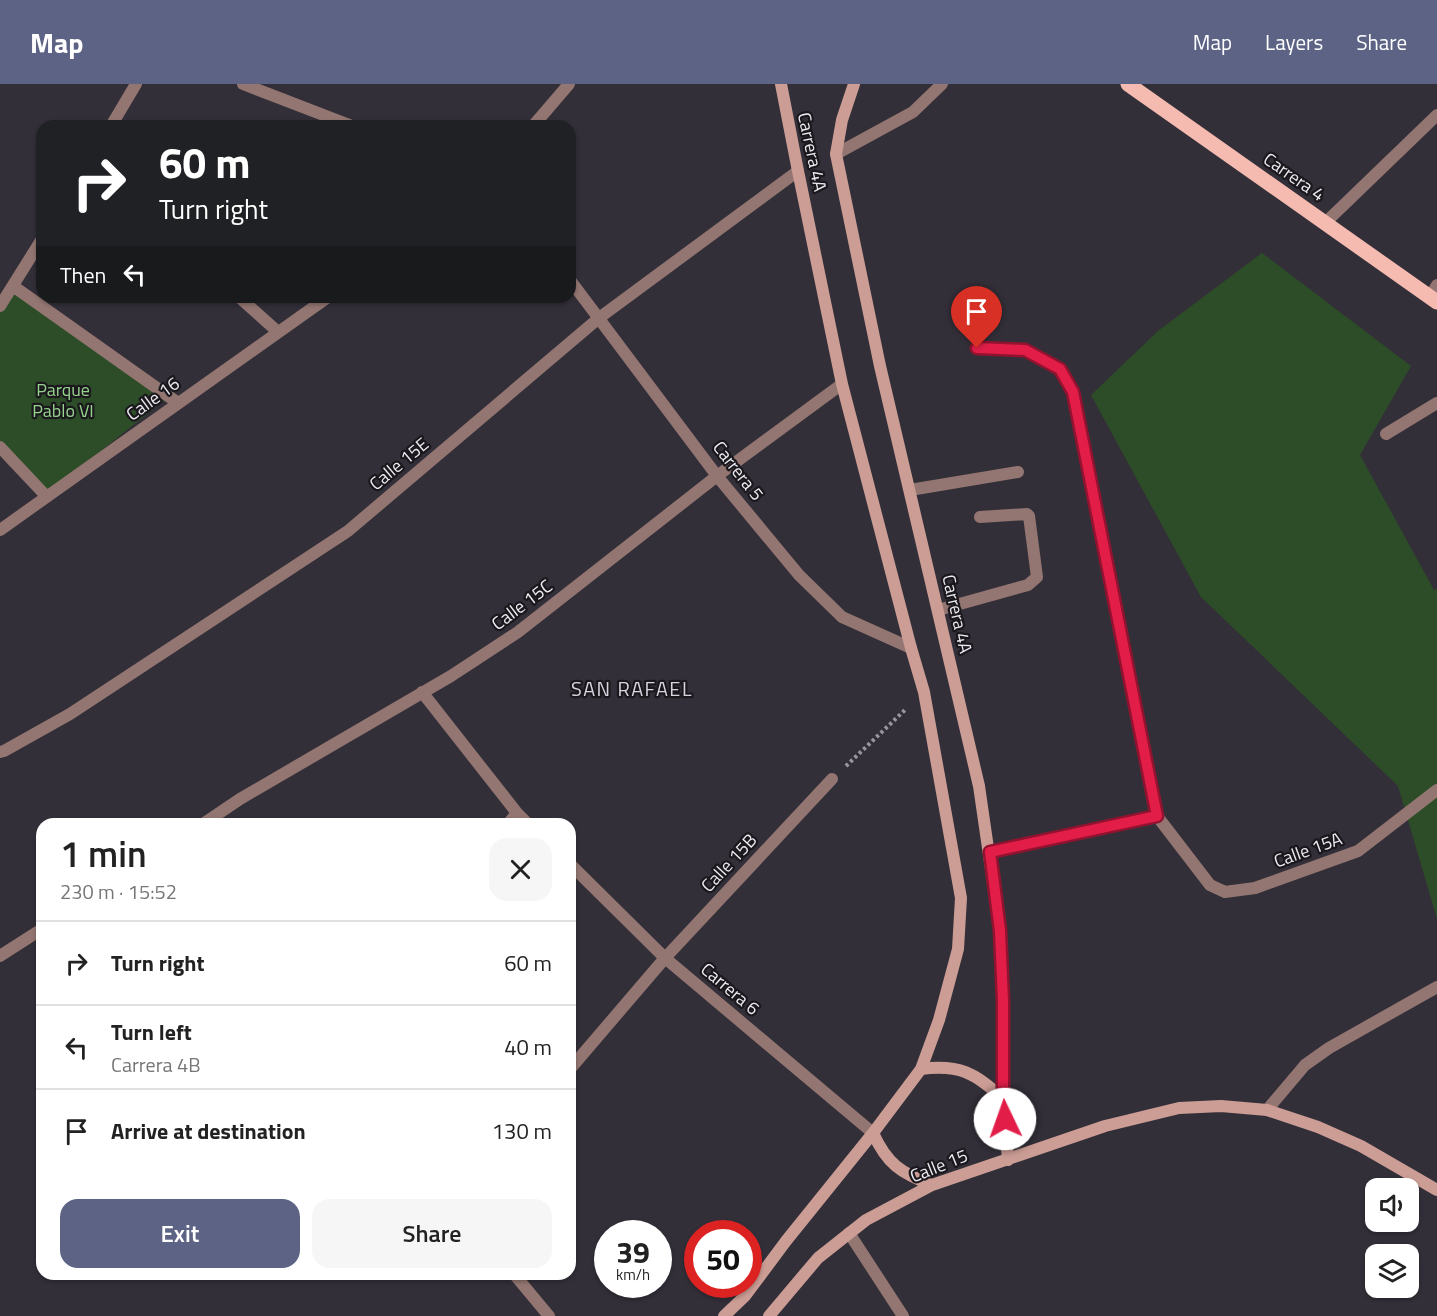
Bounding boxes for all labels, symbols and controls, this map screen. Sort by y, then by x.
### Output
text: Map [30,21,84,64]
text: Map [1193,26,1232,58]
text: Layers [1265,26,1323,58]
text: Share [1356,26,1407,58]
street label: Carrera 4A [791,110,834,194]
text: 60 m [159,130,251,194]
icon: right [60,144,138,222]
street label: Carrera 4 [1258,146,1330,208]
text: Turn right [159,188,268,229]
text: Then [60,258,106,292]
icon: left [118,258,151,291]
pin [951,286,1002,348]
icon: arrive [960,295,993,328]
street label: Calle 16 [120,370,185,427]
park label: Parque Pablo VI [32,376,94,424]
street label: Calle 15E [363,431,434,497]
street label: Carrera 5 [706,435,770,506]
street label: Carrera 4A [935,572,980,656]
street label: Calle 15C [486,573,558,636]
district label: SAN RAFAEL [571,673,693,704]
street label: Calle 15A [1270,825,1346,874]
text: 1 min [60,826,147,881]
street label: Calle 15B [694,827,763,898]
button: close [489,838,552,901]
text: 230 m · 15:52 [60,876,177,907]
text: Turn right [111,946,205,980]
text: 60 m [504,946,552,980]
icon: right [60,947,93,980]
street label: Carrera 6 [695,956,766,1021]
text: Turn left [111,1015,192,1049]
text: 40 m [504,1030,552,1064]
icon: left [60,1031,93,1064]
text: Carrera 4B [111,1049,201,1080]
position arrow [973,1087,1037,1151]
text: Arrive at destination [111,1114,306,1148]
text: 130 m [492,1114,552,1148]
icon: arrive [60,1115,93,1148]
street label: Calle 15 [906,1142,972,1189]
map controls [1365,1178,1419,1298]
button: sound [1365,1178,1419,1232]
button: Exit [60,1199,300,1268]
button: Share [312,1199,552,1268]
speed limit sign: 50 [684,1220,762,1298]
text: 39 [616,1229,650,1275]
button: layers [1365,1244,1419,1298]
text: km/h [616,1263,650,1286]

